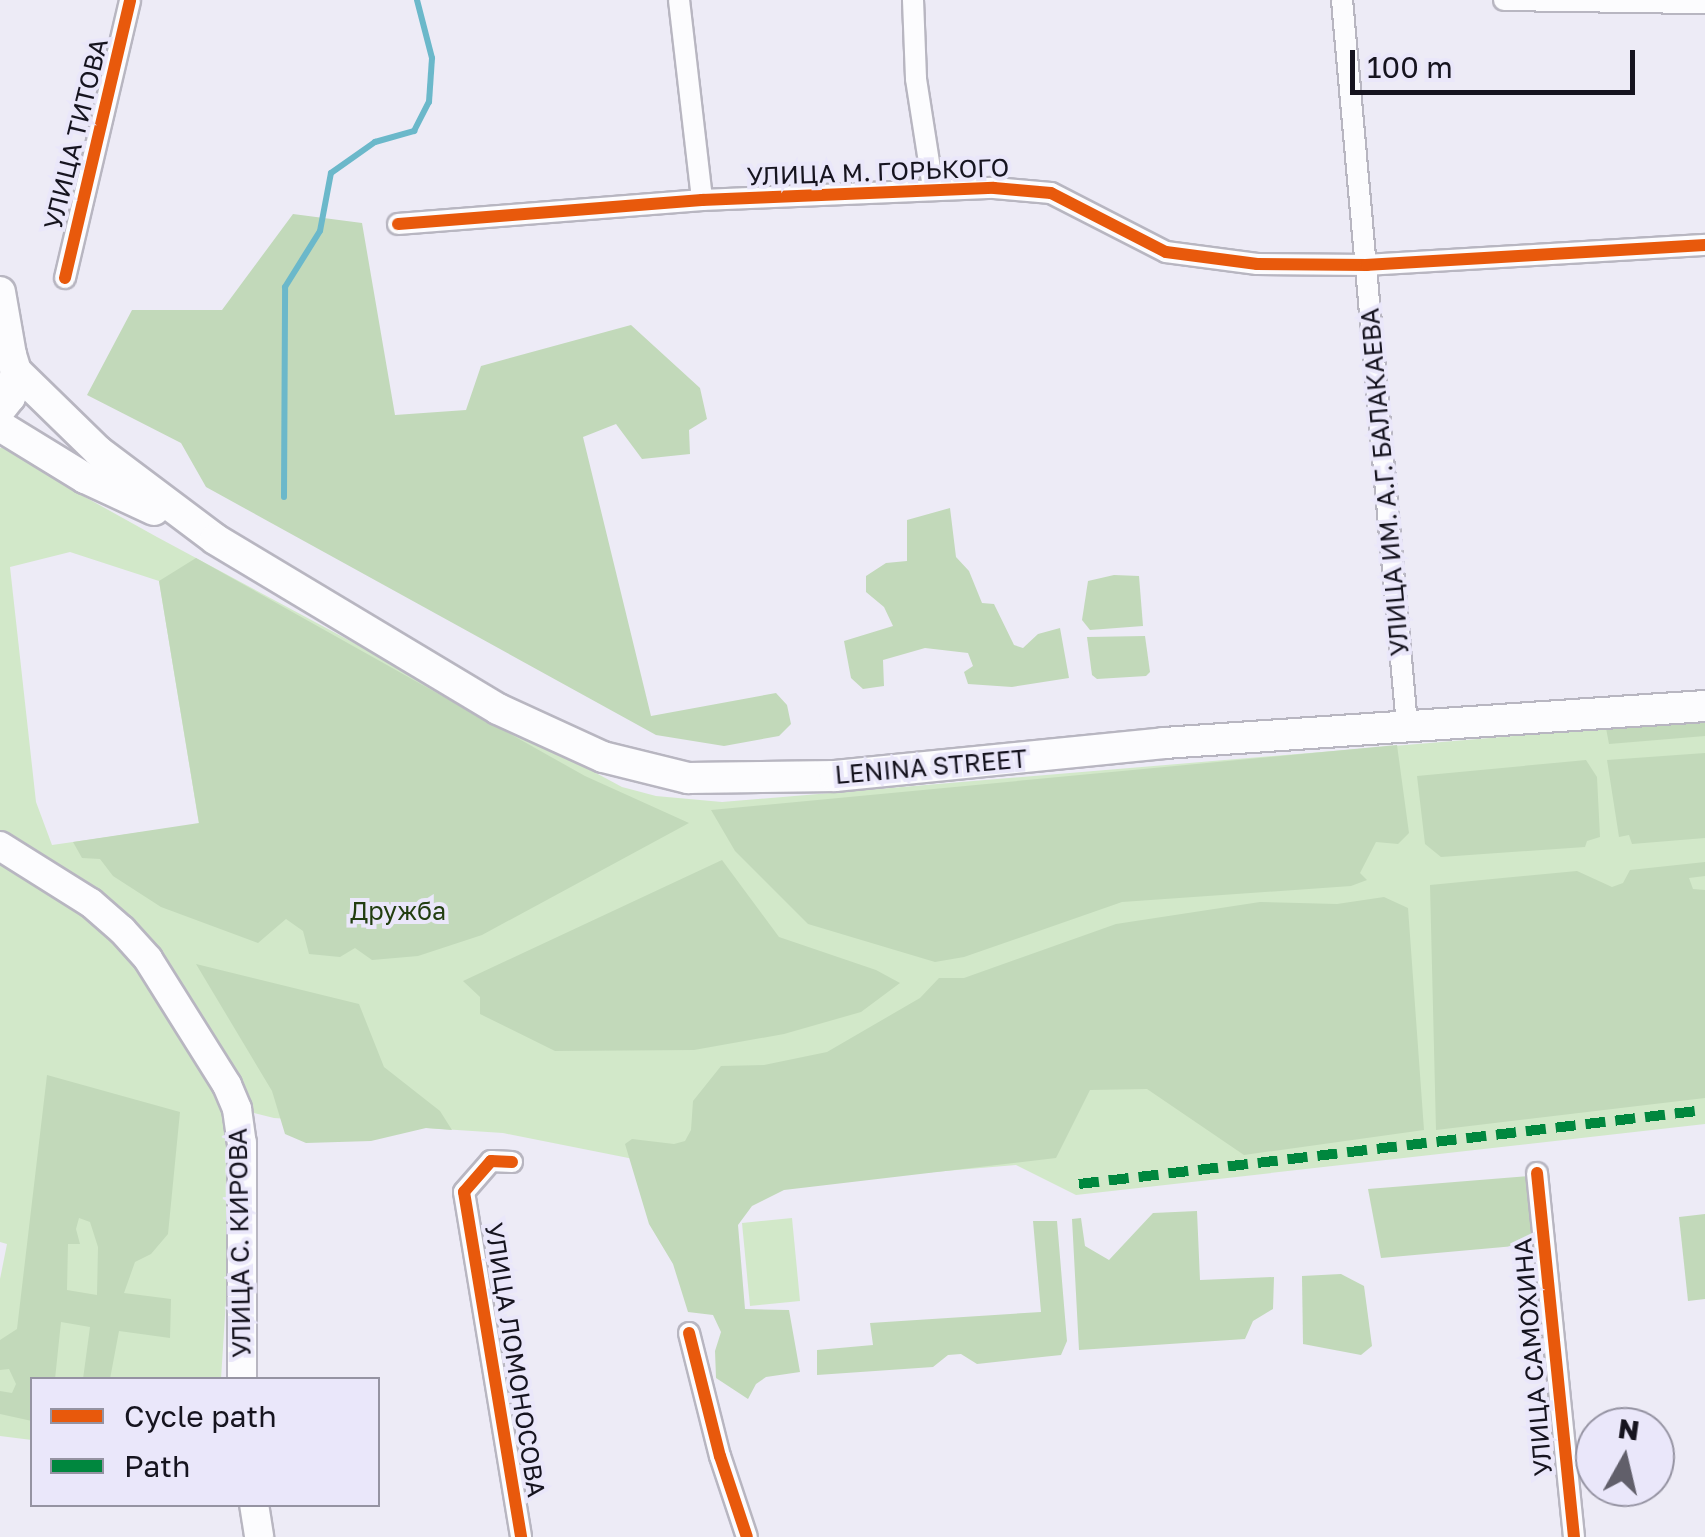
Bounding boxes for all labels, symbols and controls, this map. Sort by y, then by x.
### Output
scale bar [1355,30,1640,92]
street label: УЛИЦА ТИТОВА [38,35,114,233]
text: 100 m [1367,49,1453,85]
street label: УЛИЦА М. ГОРЬКОГО [746,152,1010,192]
street label: УЛИЦА ИМ. А.Г. БАЛАКАЕВА [1355,307,1415,657]
street label: LENINA STREET [834,744,1028,790]
park label: Дружба [350,896,446,926]
street label: УЛИЦА С. КИРОВА [223,1128,257,1358]
street label: УЛИЦА ЛОМОНОСОВА [478,1221,552,1499]
street label: УЛИЦА САМОХИНА [1508,1237,1558,1477]
legend [30,1377,380,1507]
text: Cycle path [124,1398,277,1434]
north arrow [1575,1407,1675,1507]
text: N [1616,1411,1642,1447]
text: Path [124,1448,190,1484]

